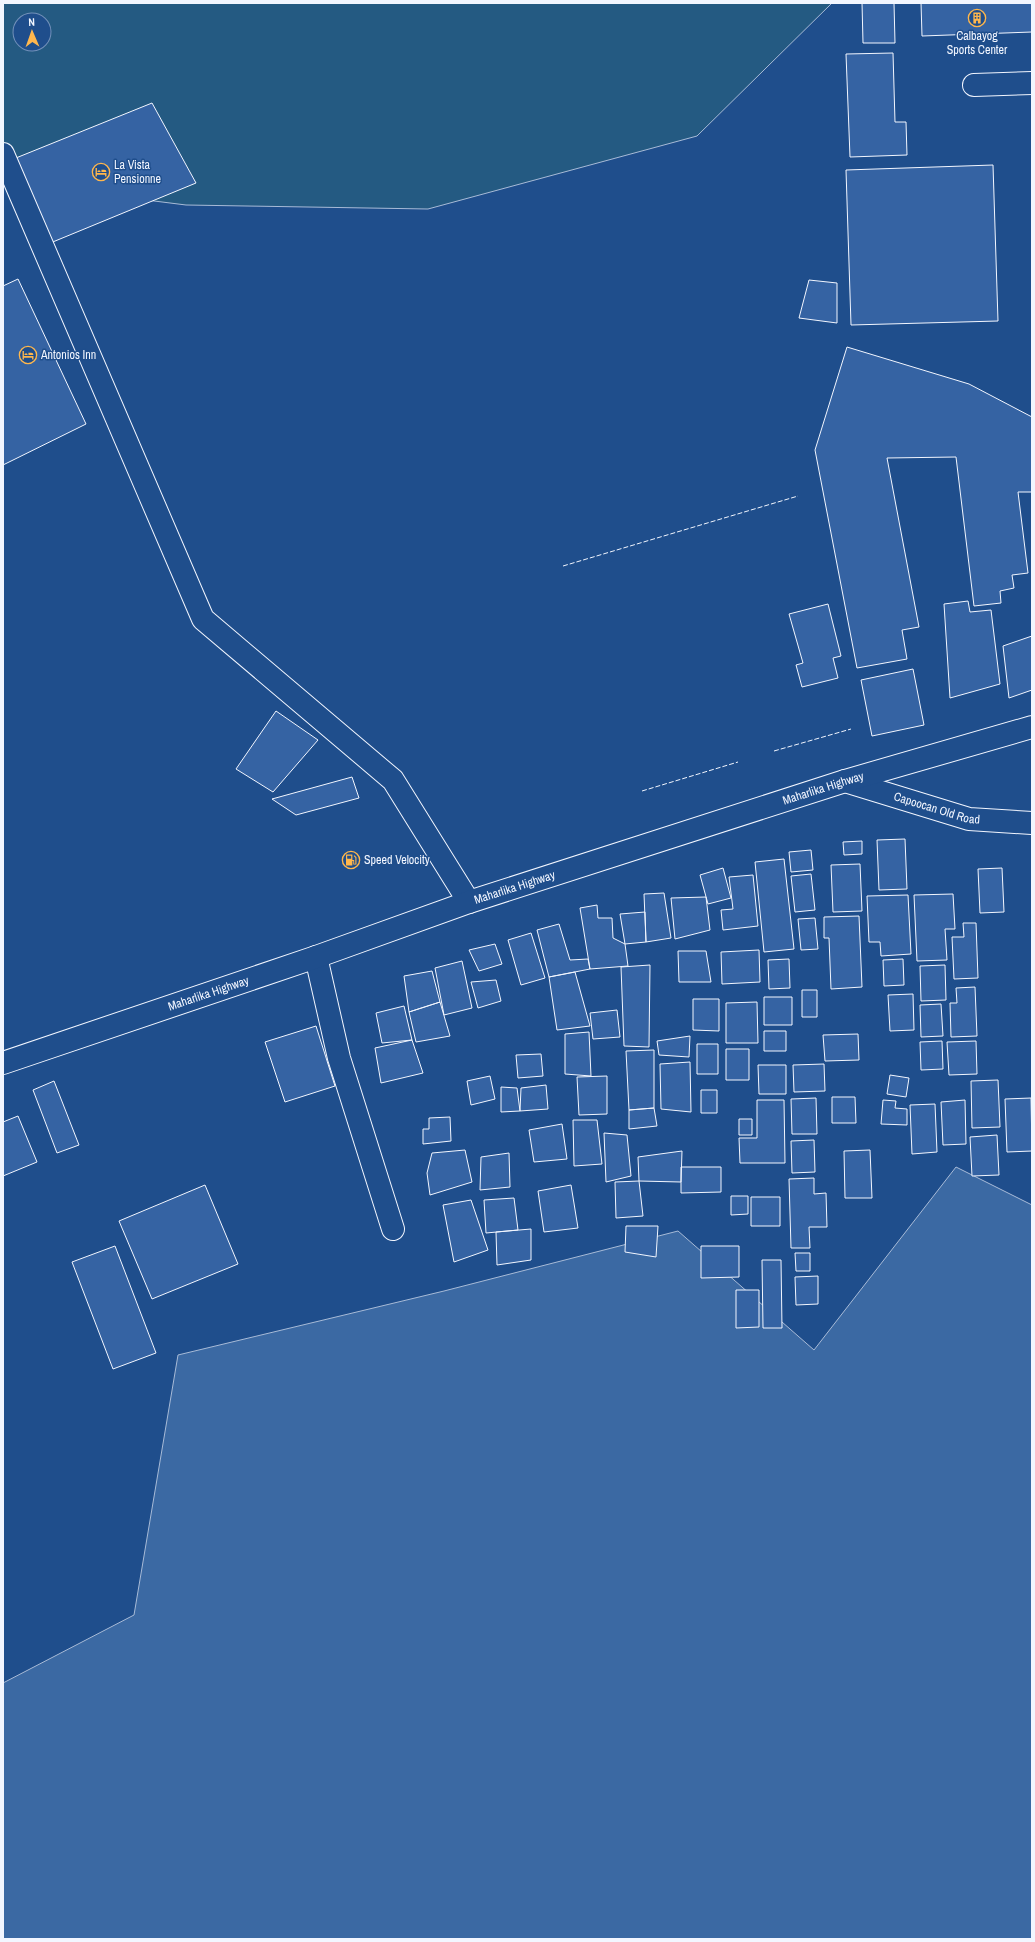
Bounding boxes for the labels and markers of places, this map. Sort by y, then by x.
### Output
building icon: Calbayog Sports Center [967,8,987,28]
place label: Calbayog Sports Center [947,28,1008,58]
place label: La Vista Pensionne [114,157,161,187]
hotel icon: La Vista Pensionne [91,162,111,182]
hotel icon: Antonios Inn [18,345,38,365]
place label: Antonios Inn [40,347,96,363]
fuel station icon: Speed Velocity [341,850,361,870]
place label: Speed Velocity [364,852,430,868]

